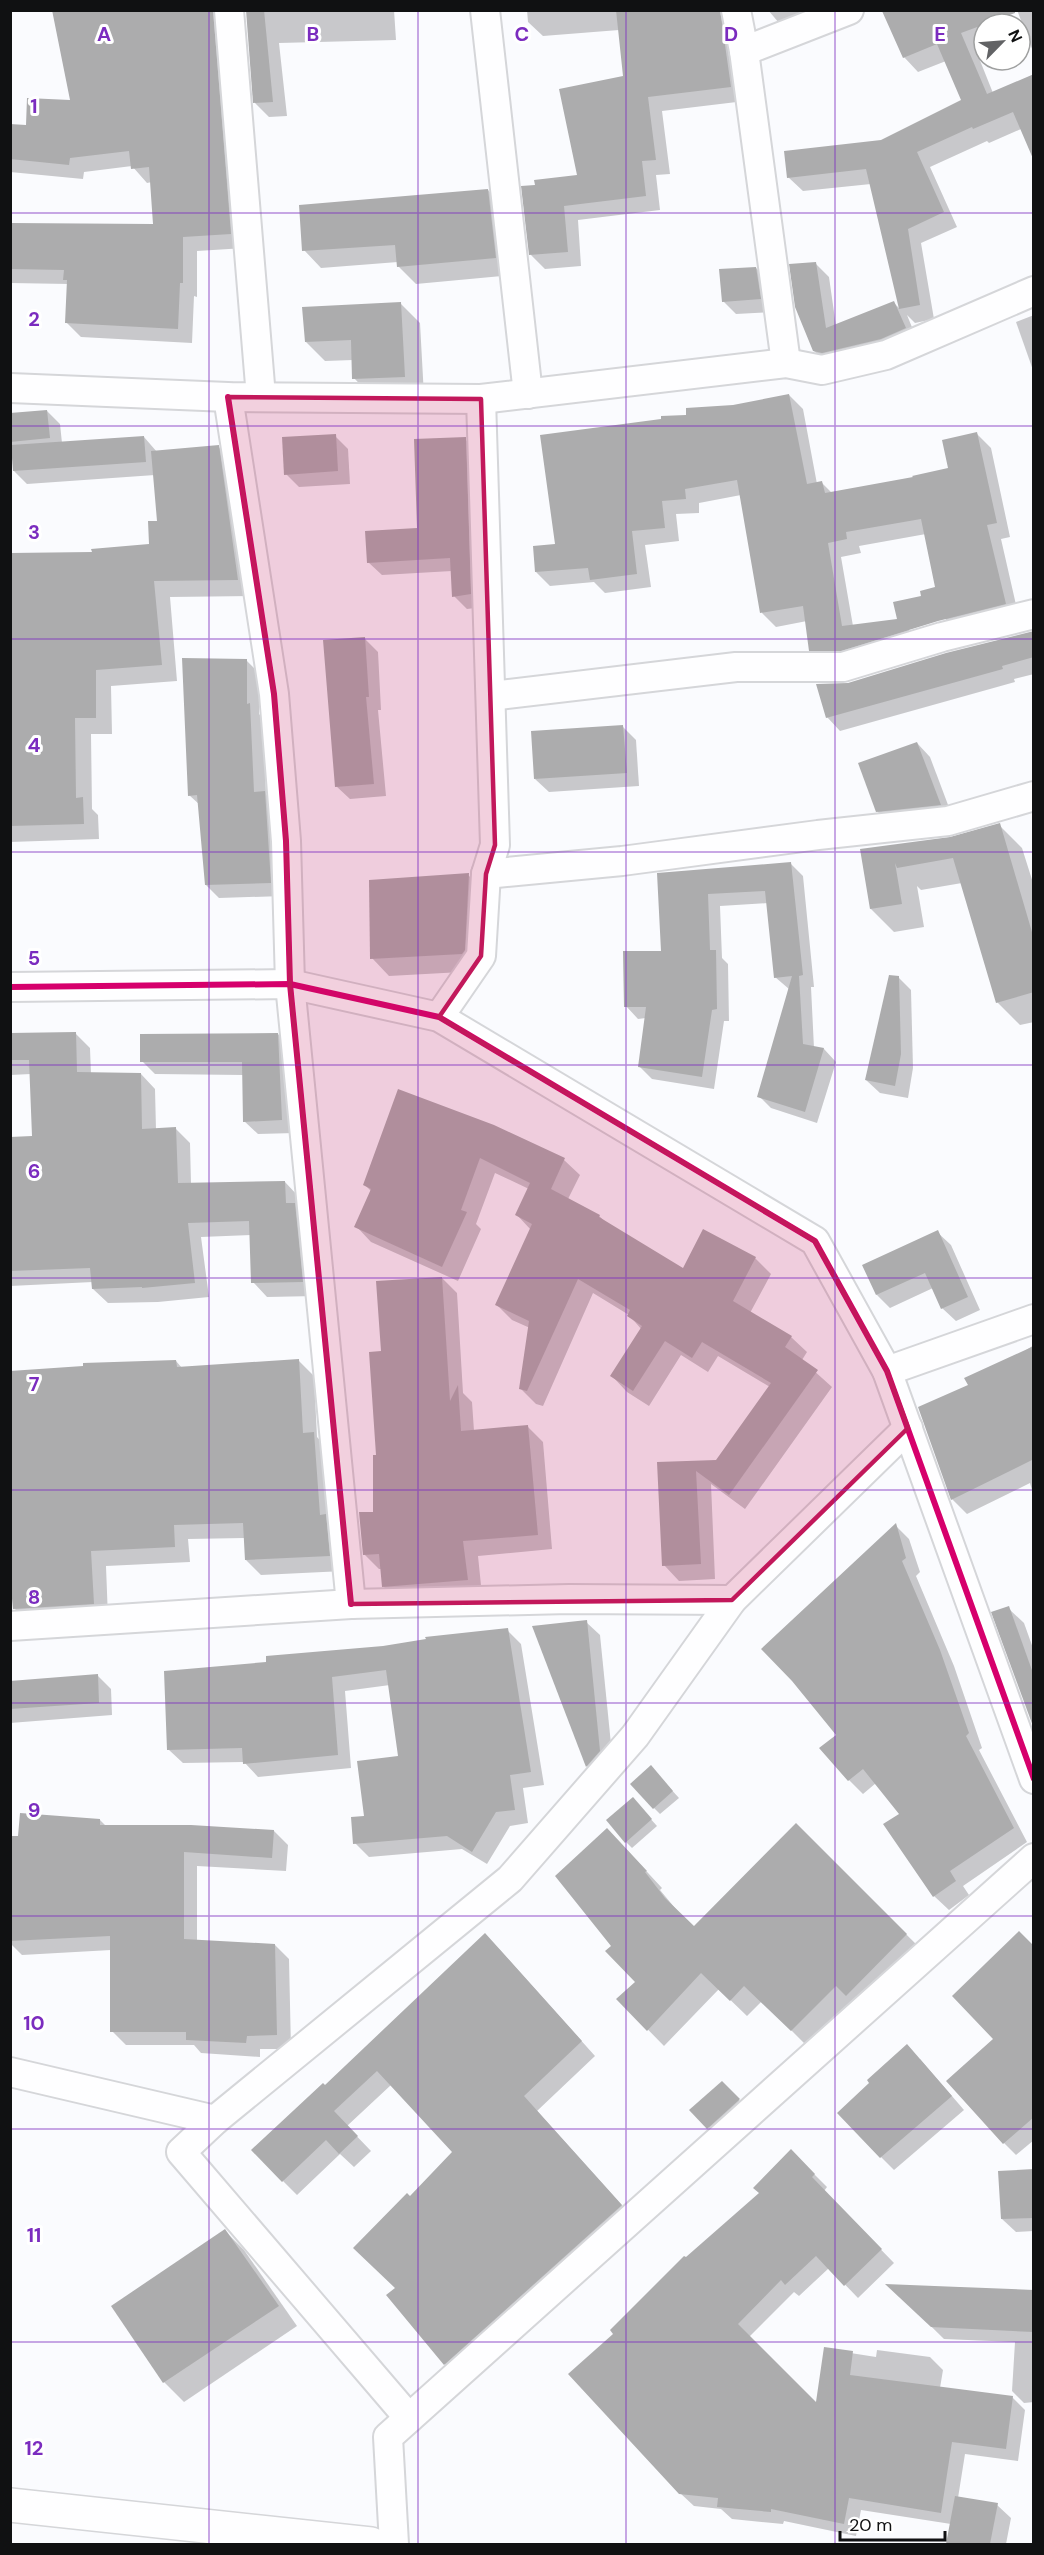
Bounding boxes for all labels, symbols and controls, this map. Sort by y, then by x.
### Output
north arrow [972,12,1032,72]
text: A [97,21,111,47]
text: B [307,21,319,47]
text: C [515,21,529,47]
text: D [724,21,738,47]
text: E [934,21,946,47]
text: N [1003,26,1027,46]
text: 1 [30,93,38,119]
text: 2 [28,306,40,332]
text: 3 [28,519,40,545]
text: 4 [28,732,41,758]
text: 5 [28,945,40,971]
text: 6 [28,1158,40,1184]
text: 7 [29,1371,40,1397]
text: 8 [28,1584,40,1610]
text: 9 [28,1797,40,1823]
text: 10 [23,2010,45,2036]
text: 11 [27,2222,41,2248]
text: 12 [25,2435,43,2461]
scale bar [840,2504,945,2542]
text: 20 m [849,2513,892,2537]

